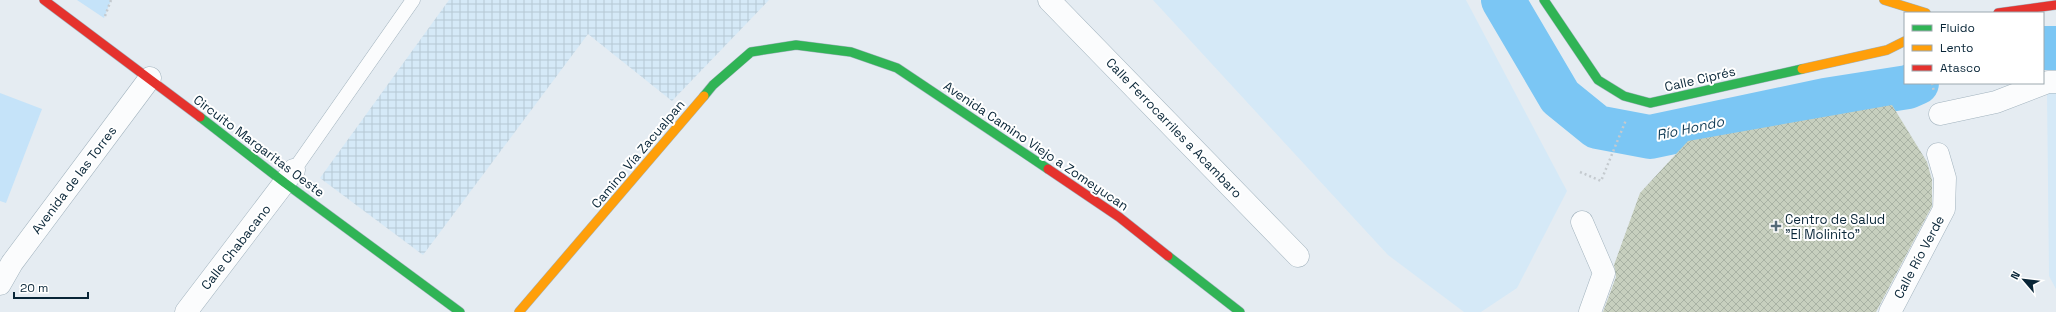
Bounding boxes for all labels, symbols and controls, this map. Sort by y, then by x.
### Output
legend [1904,12,2044,84]
text: Fluido [1940,20,1975,36]
text: Lento [1940,40,1974,56]
street label: Calle Ferrocarriles a Acambaro [1102,54,1246,202]
text: Atasco [1940,60,1981,76]
street label: Calle Ciprés [1663,63,1737,95]
street label: Avenida Camino Viejo a Zomeyucan [940,78,1132,214]
street label: Circuito Margaritas Oeste [190,91,328,201]
street label: Camino Vía Zacualpan [588,96,688,212]
water label: Río Hondo [1655,112,1726,144]
street label: Avenida de las Torres [28,122,120,237]
street label: Calle Chabacano [197,201,275,293]
place label: Centro de Salud "El Molinito" [1785,211,1885,243]
street label: Calle Río Verde [1890,212,1948,302]
marker: Centro de Salud "El Molinito" [1770,220,1782,232]
north arrow [2004,260,2044,300]
text: N [2007,269,2023,282]
scale bar [14,274,88,300]
text: 20 m [20,280,48,296]

